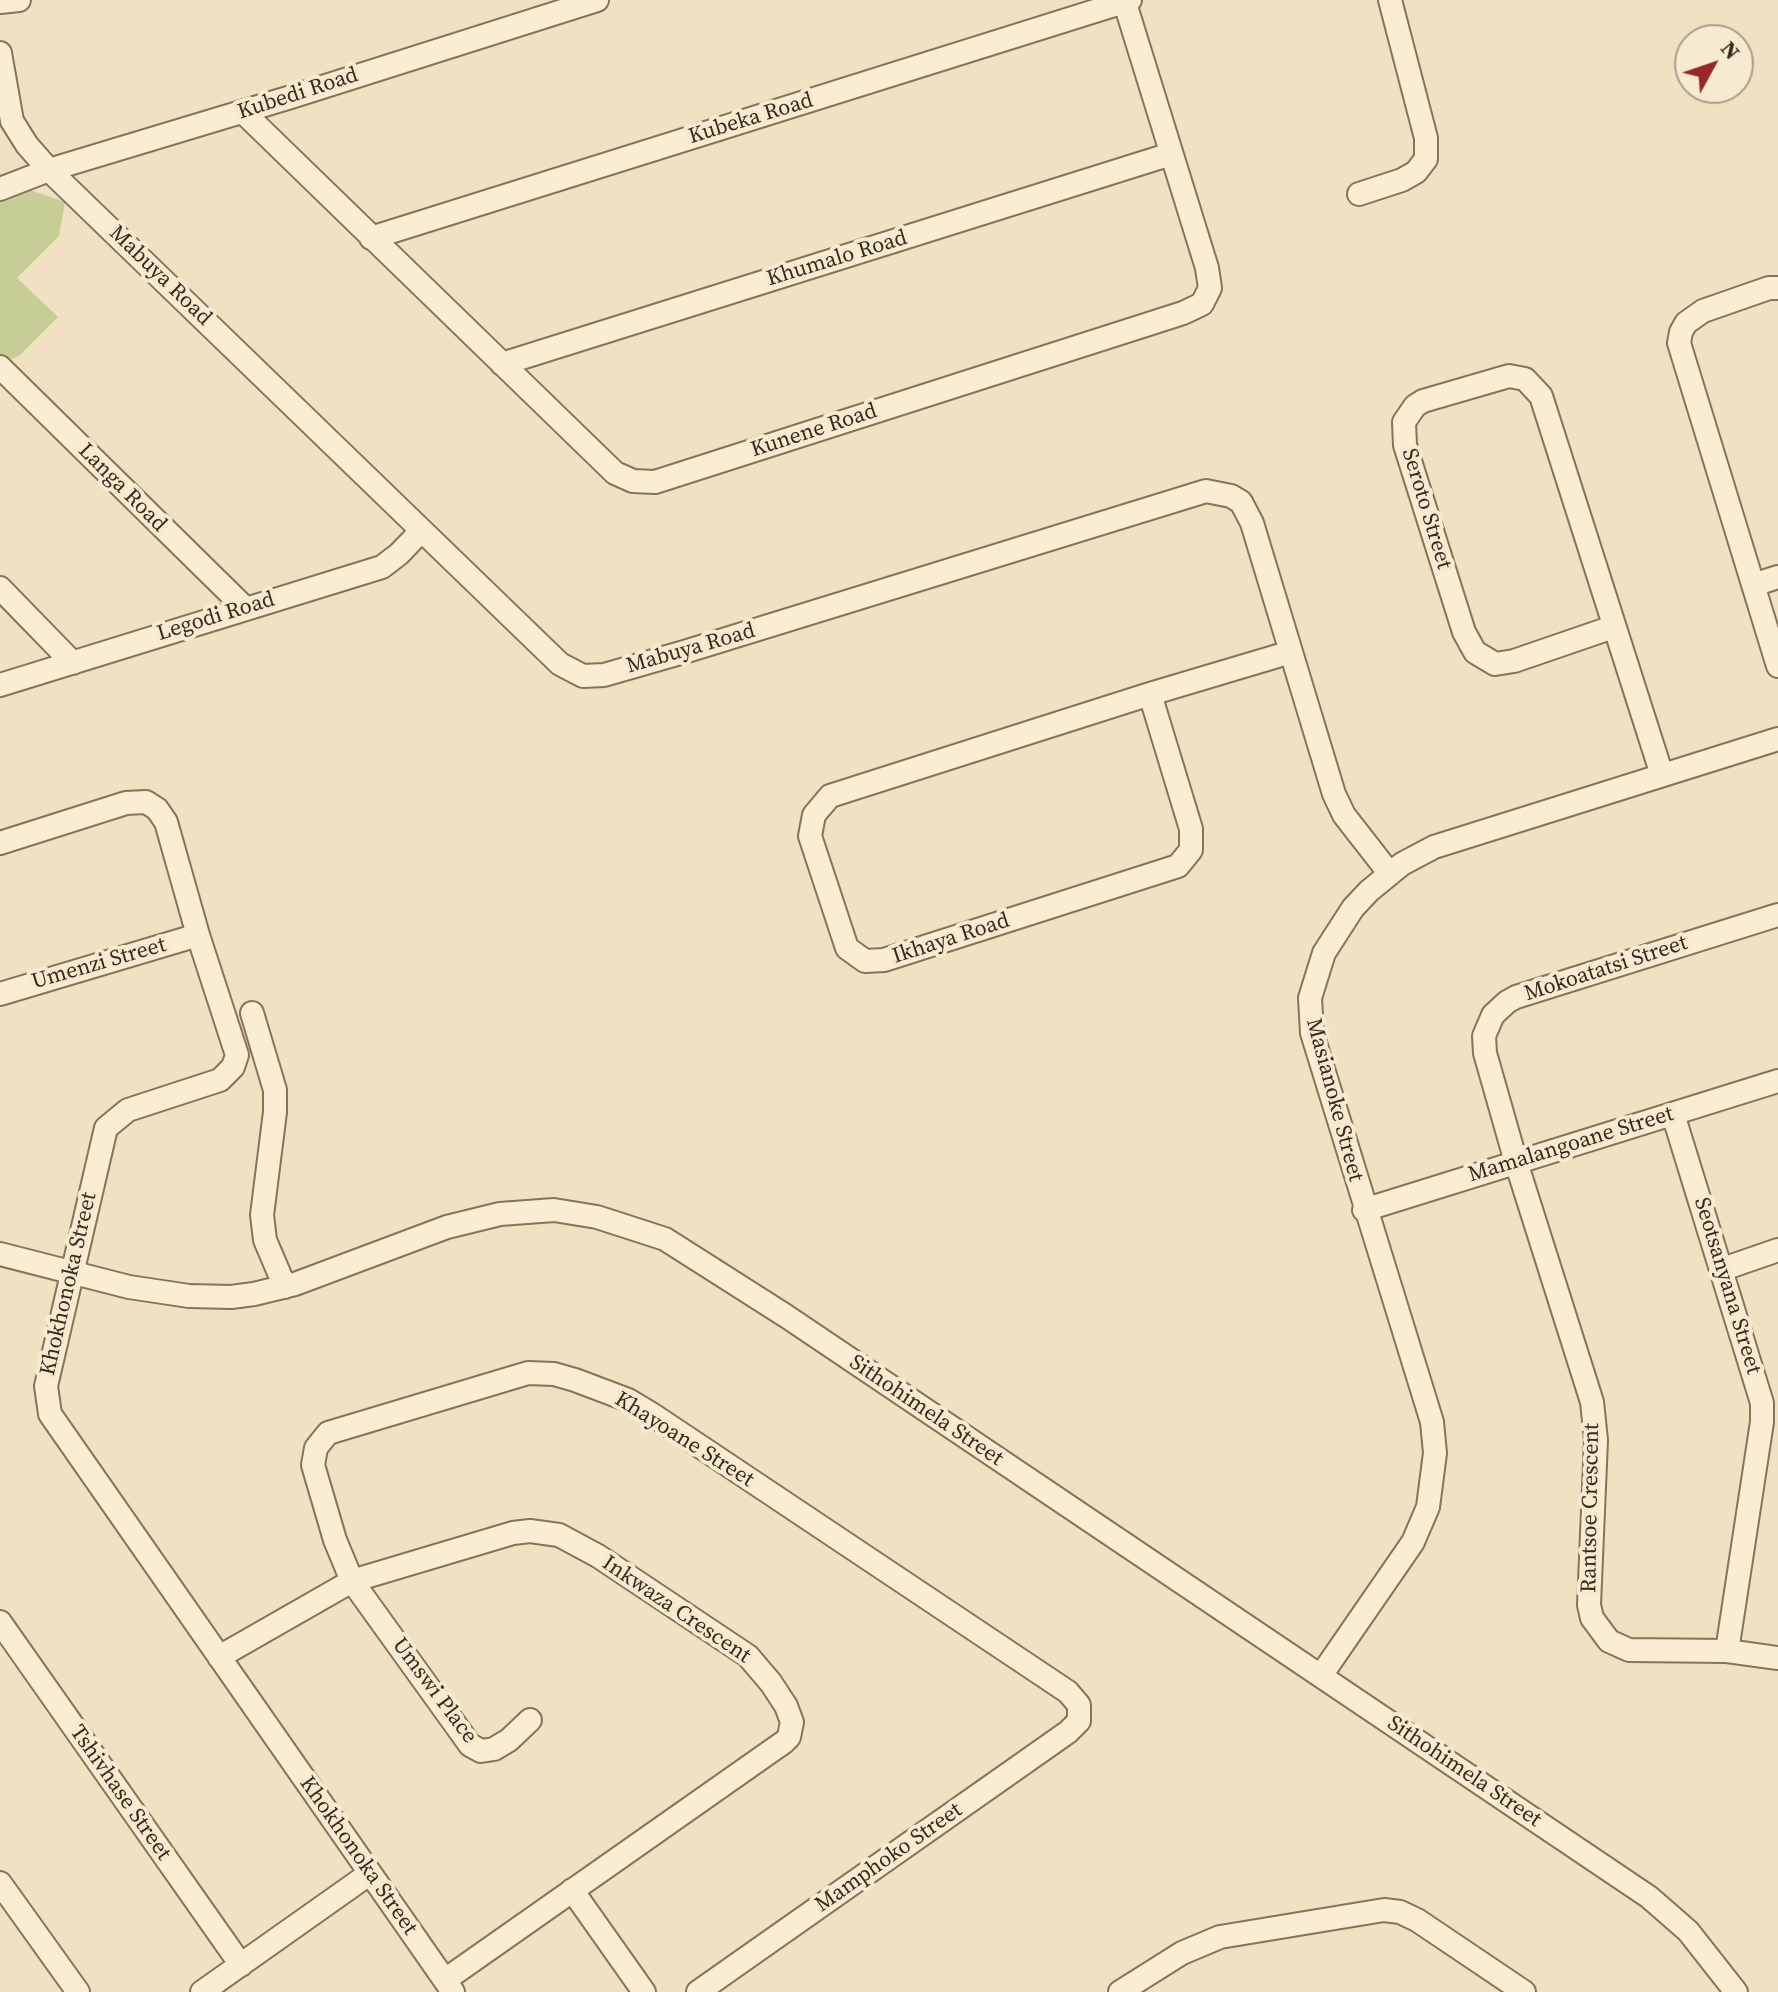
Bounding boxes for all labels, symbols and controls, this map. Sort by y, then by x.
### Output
north arrow [1674,24,1754,104]
text: N [1714,34,1747,66]
street label: Kubedi Road [234,62,362,126]
street label: Kubeka Road [685,88,817,150]
street label: Mabuya Road [103,220,217,332]
street label: Khumalo Road [764,225,910,293]
street label: Kunene Road [748,398,880,464]
street label: Langa Road [72,438,172,538]
street label: Seroto Street [1395,446,1457,572]
street label: Legodi Road [154,587,278,647]
street label: Mabuya Road [624,618,758,680]
street label: Ikhaya Road [889,908,1013,970]
street label: Mokoatatsi Street [1521,930,1691,1008]
street label: Umenzi Street [29,932,169,996]
street label: Masianoke Street [1300,1016,1368,1184]
street label: Mamalangoane Street [1465,1101,1677,1189]
street label: Khokhonoka Street [35,1190,103,1378]
street label: Seotsanyana Street [1688,1194,1766,1378]
street label: Sithohimela Street [844,1350,1008,1472]
street label: Khayoane Street [609,1387,759,1493]
street label: Rantsoe Crescent [1576,1423,1606,1593]
street label: Inkwaza Crescent [597,1551,755,1669]
street label: Umswi Place [386,1633,482,1749]
street label: Sithohimela Street [1382,1711,1546,1833]
street label: Tshivhase Street [64,1720,176,1866]
street label: Khokhonoka Street [293,1772,423,1940]
street label: Mamphoko Street [810,1797,968,1919]

